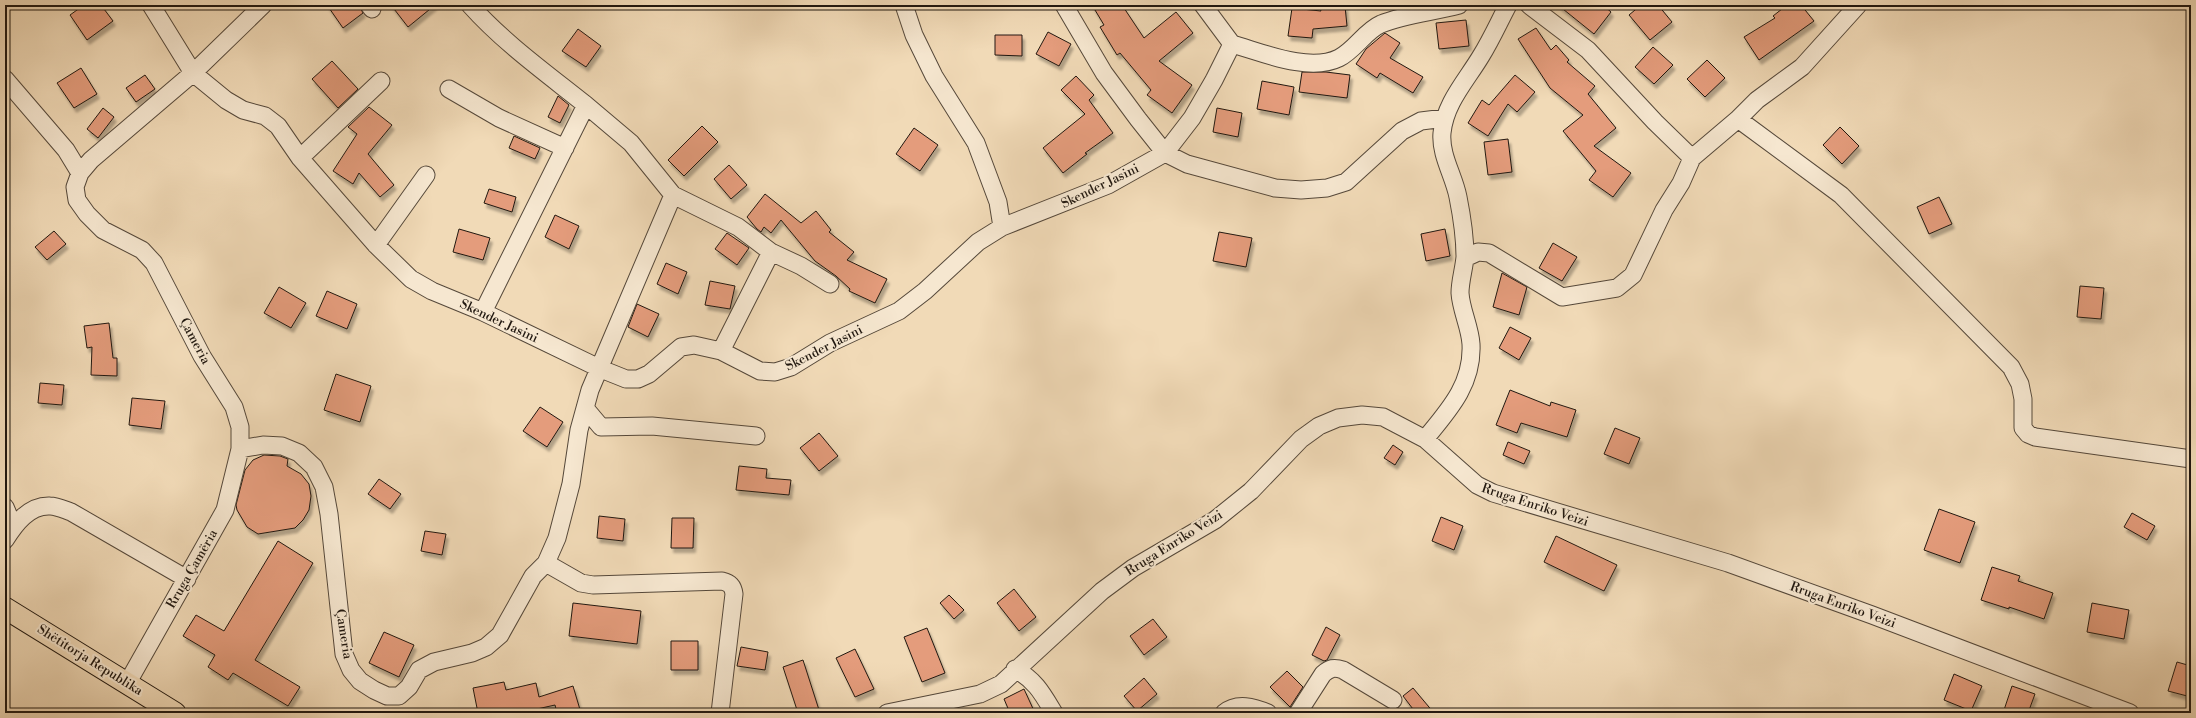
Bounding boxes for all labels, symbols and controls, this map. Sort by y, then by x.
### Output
street label: Skender Jasini [1058,160,1142,212]
street label: Skender Jasini [457,296,541,346]
street label: Çameria [176,315,214,367]
street label: Skender Jasini [783,322,865,374]
street label: Rruga Enriko Veizi [1480,480,1590,530]
street label: Rruga Enriko Veizi [1123,507,1225,579]
street label: Rruga Çamëria [163,526,221,611]
street label: Rruga Enriko Veizi [1788,578,1898,632]
street label: Çameria [332,608,356,660]
street label: Shëtitorja Republika [34,621,146,699]

